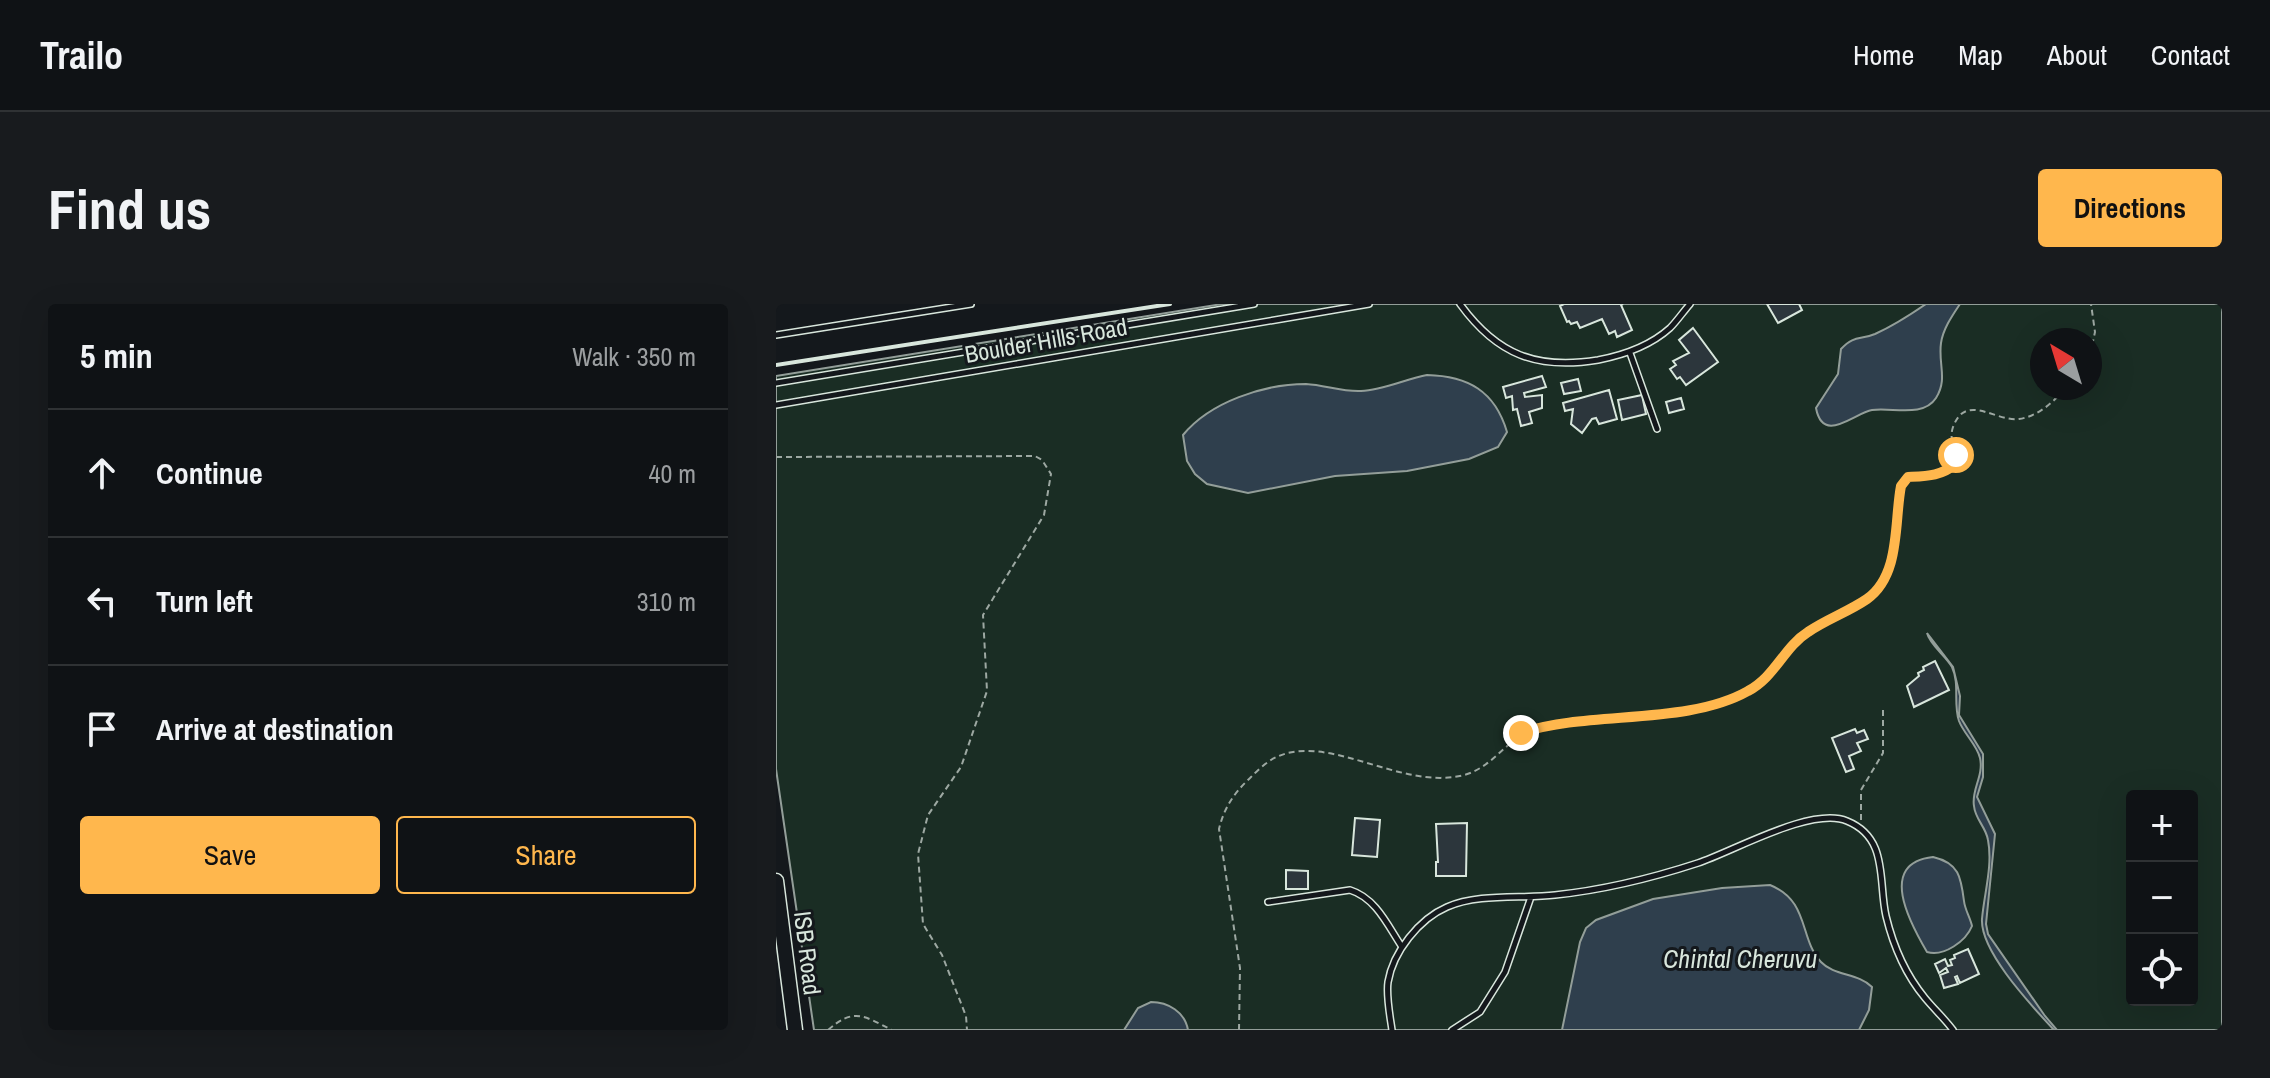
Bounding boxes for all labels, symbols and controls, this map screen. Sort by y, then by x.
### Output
text: Trailo [40,30,123,81]
text: Home [1853,36,1914,74]
text: Map [1958,36,2003,74]
text: About [2047,36,2107,74]
text: Contact [2151,36,2230,74]
button: Directions [2038,169,2222,247]
text: Find us [48,171,211,246]
street label: Boulder Hills Road [962,310,1129,370]
north arrow [2030,328,2102,400]
text: 5 min [80,333,153,379]
text: Walk · 350 m [572,339,696,374]
route start [1938,437,1974,473]
icon: ahead [80,451,124,495]
text: Continue [156,453,263,493]
text: 40 m [649,456,696,491]
icon: left [80,579,124,623]
text: Turn left [156,581,253,621]
text: 310 m [637,584,696,619]
icon: arrive [80,707,124,751]
text: Arrive at destination [156,709,394,749]
route end [1503,715,1539,751]
map controls [2126,790,2198,1006]
button: + [2126,790,2198,862]
button: Save [80,816,380,894]
button: Share [396,816,696,894]
button: − [2126,862,2198,934]
street label: ISB Road [787,909,829,997]
button: locate [2126,934,2198,1006]
water label: Chintal Cheruvu [1663,941,1817,976]

